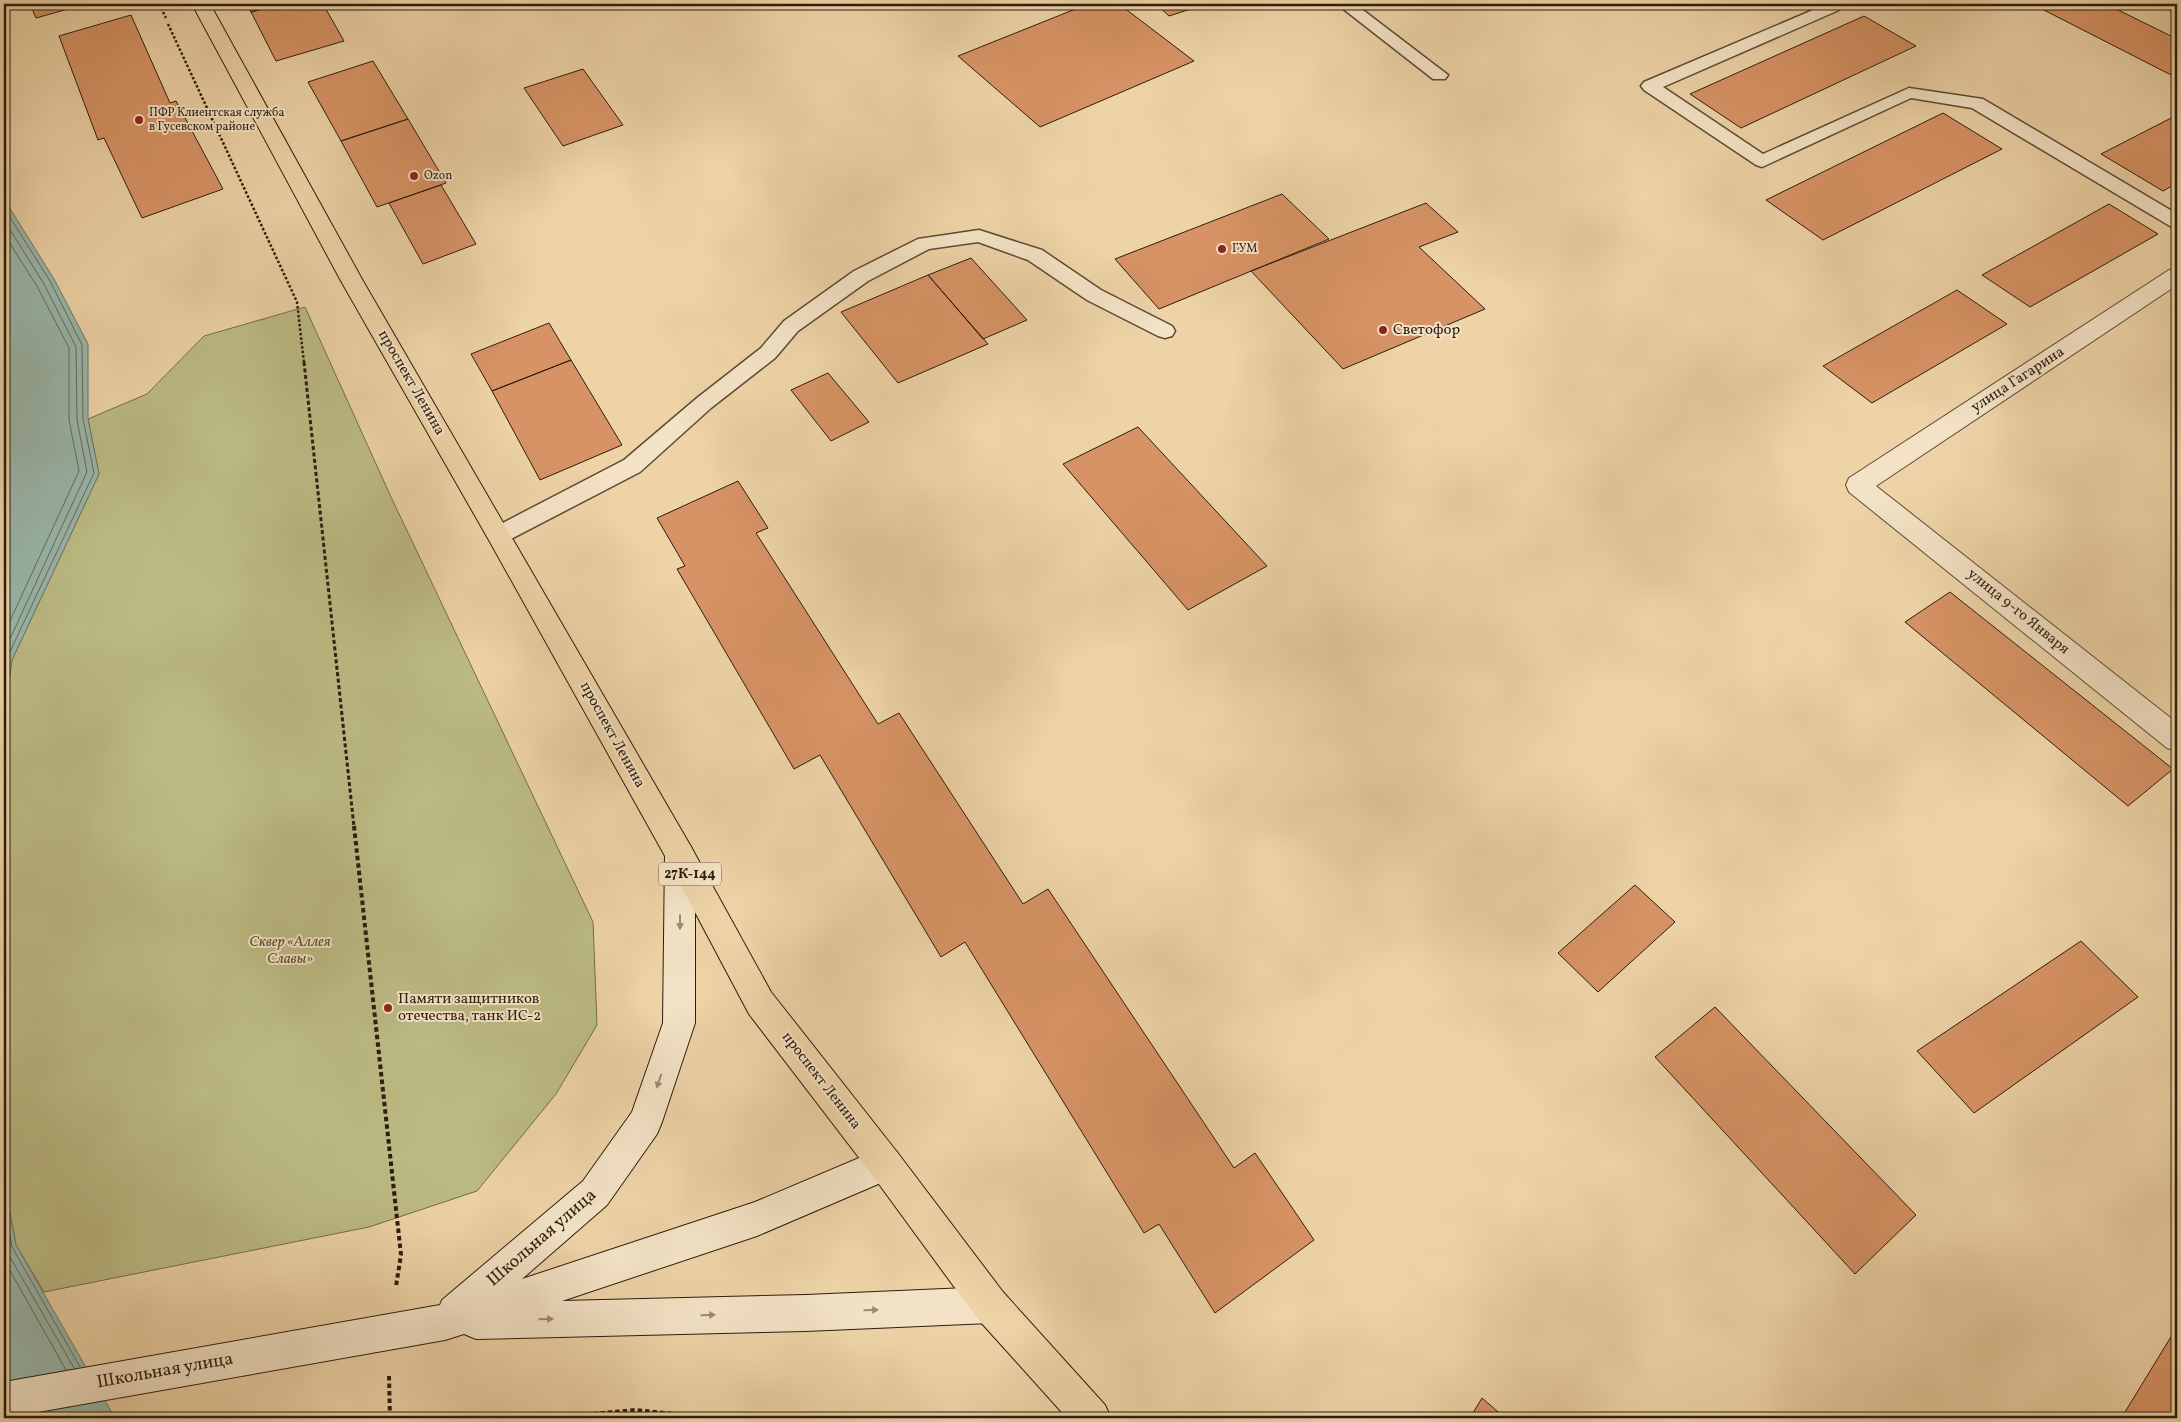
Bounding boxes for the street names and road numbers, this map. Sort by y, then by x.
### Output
street label: проспект Ленина [372,326,450,440]
street label: улица Гагарина [1967,342,2069,418]
street label: улица 9-го Января [1962,564,2074,660]
street label: проспект Ленина [574,678,650,792]
road number: 27К-144 [659,862,721,886]
street label: проспект Ленина [776,1028,866,1134]
street label: Школьная улица [482,1183,602,1293]
street label: Школьная улица [95,1347,235,1395]

